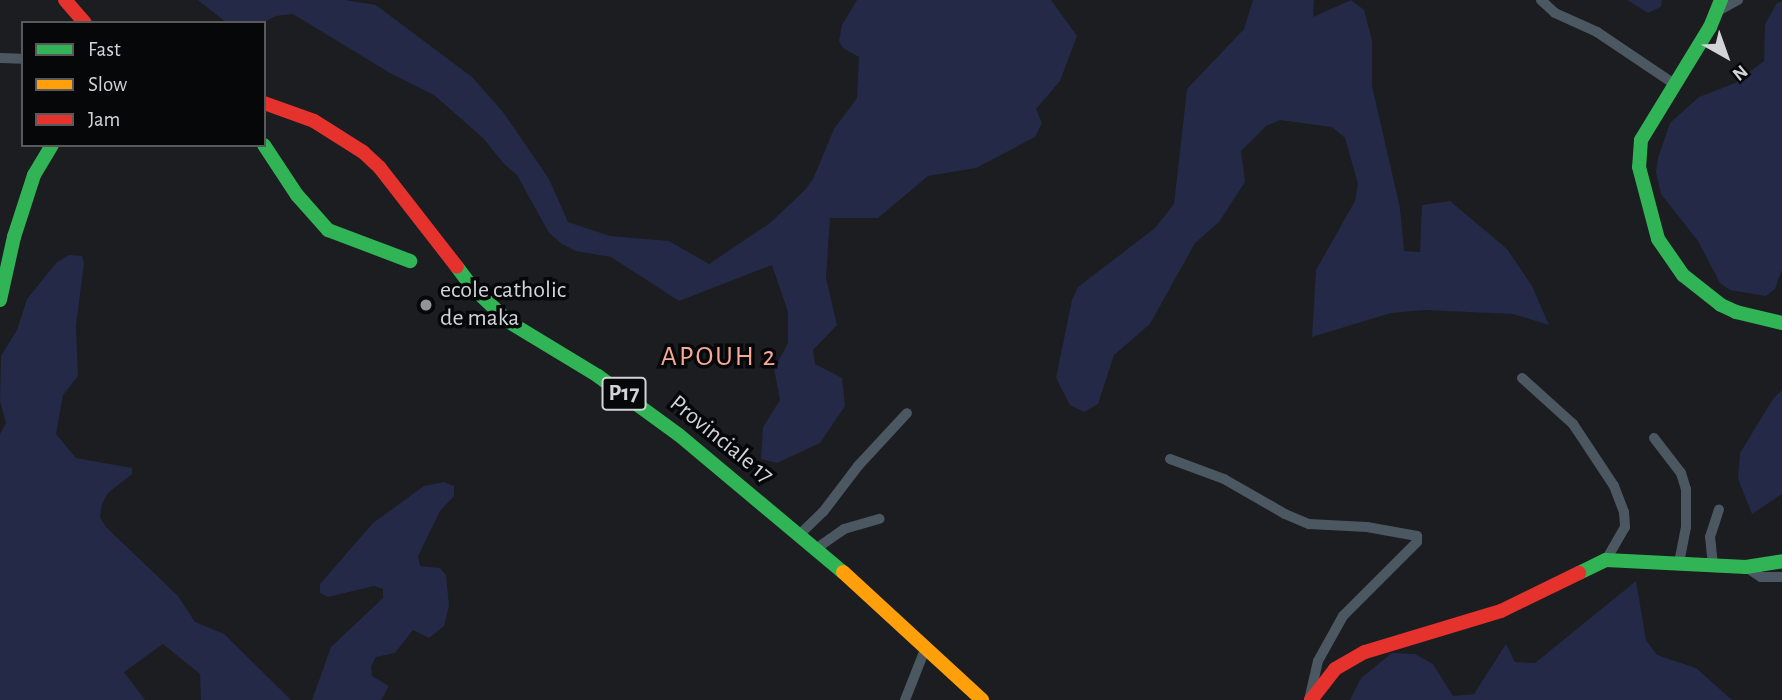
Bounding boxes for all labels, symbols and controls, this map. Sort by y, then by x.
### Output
legend [21,21,266,147]
north arrow [1691,21,1761,91]
text: Fast [88,39,121,60]
text: N [1729,61,1751,84]
text: Slow [88,74,127,95]
text: Jam [88,109,120,130]
place label: ecole catholic de maka [440,277,566,333]
marker: ecole catholic de maka [418,297,434,313]
district label: APOUH 2 [662,340,776,374]
road number: P17 [601,374,647,414]
street label: Provinciale 17 [663,389,779,491]

